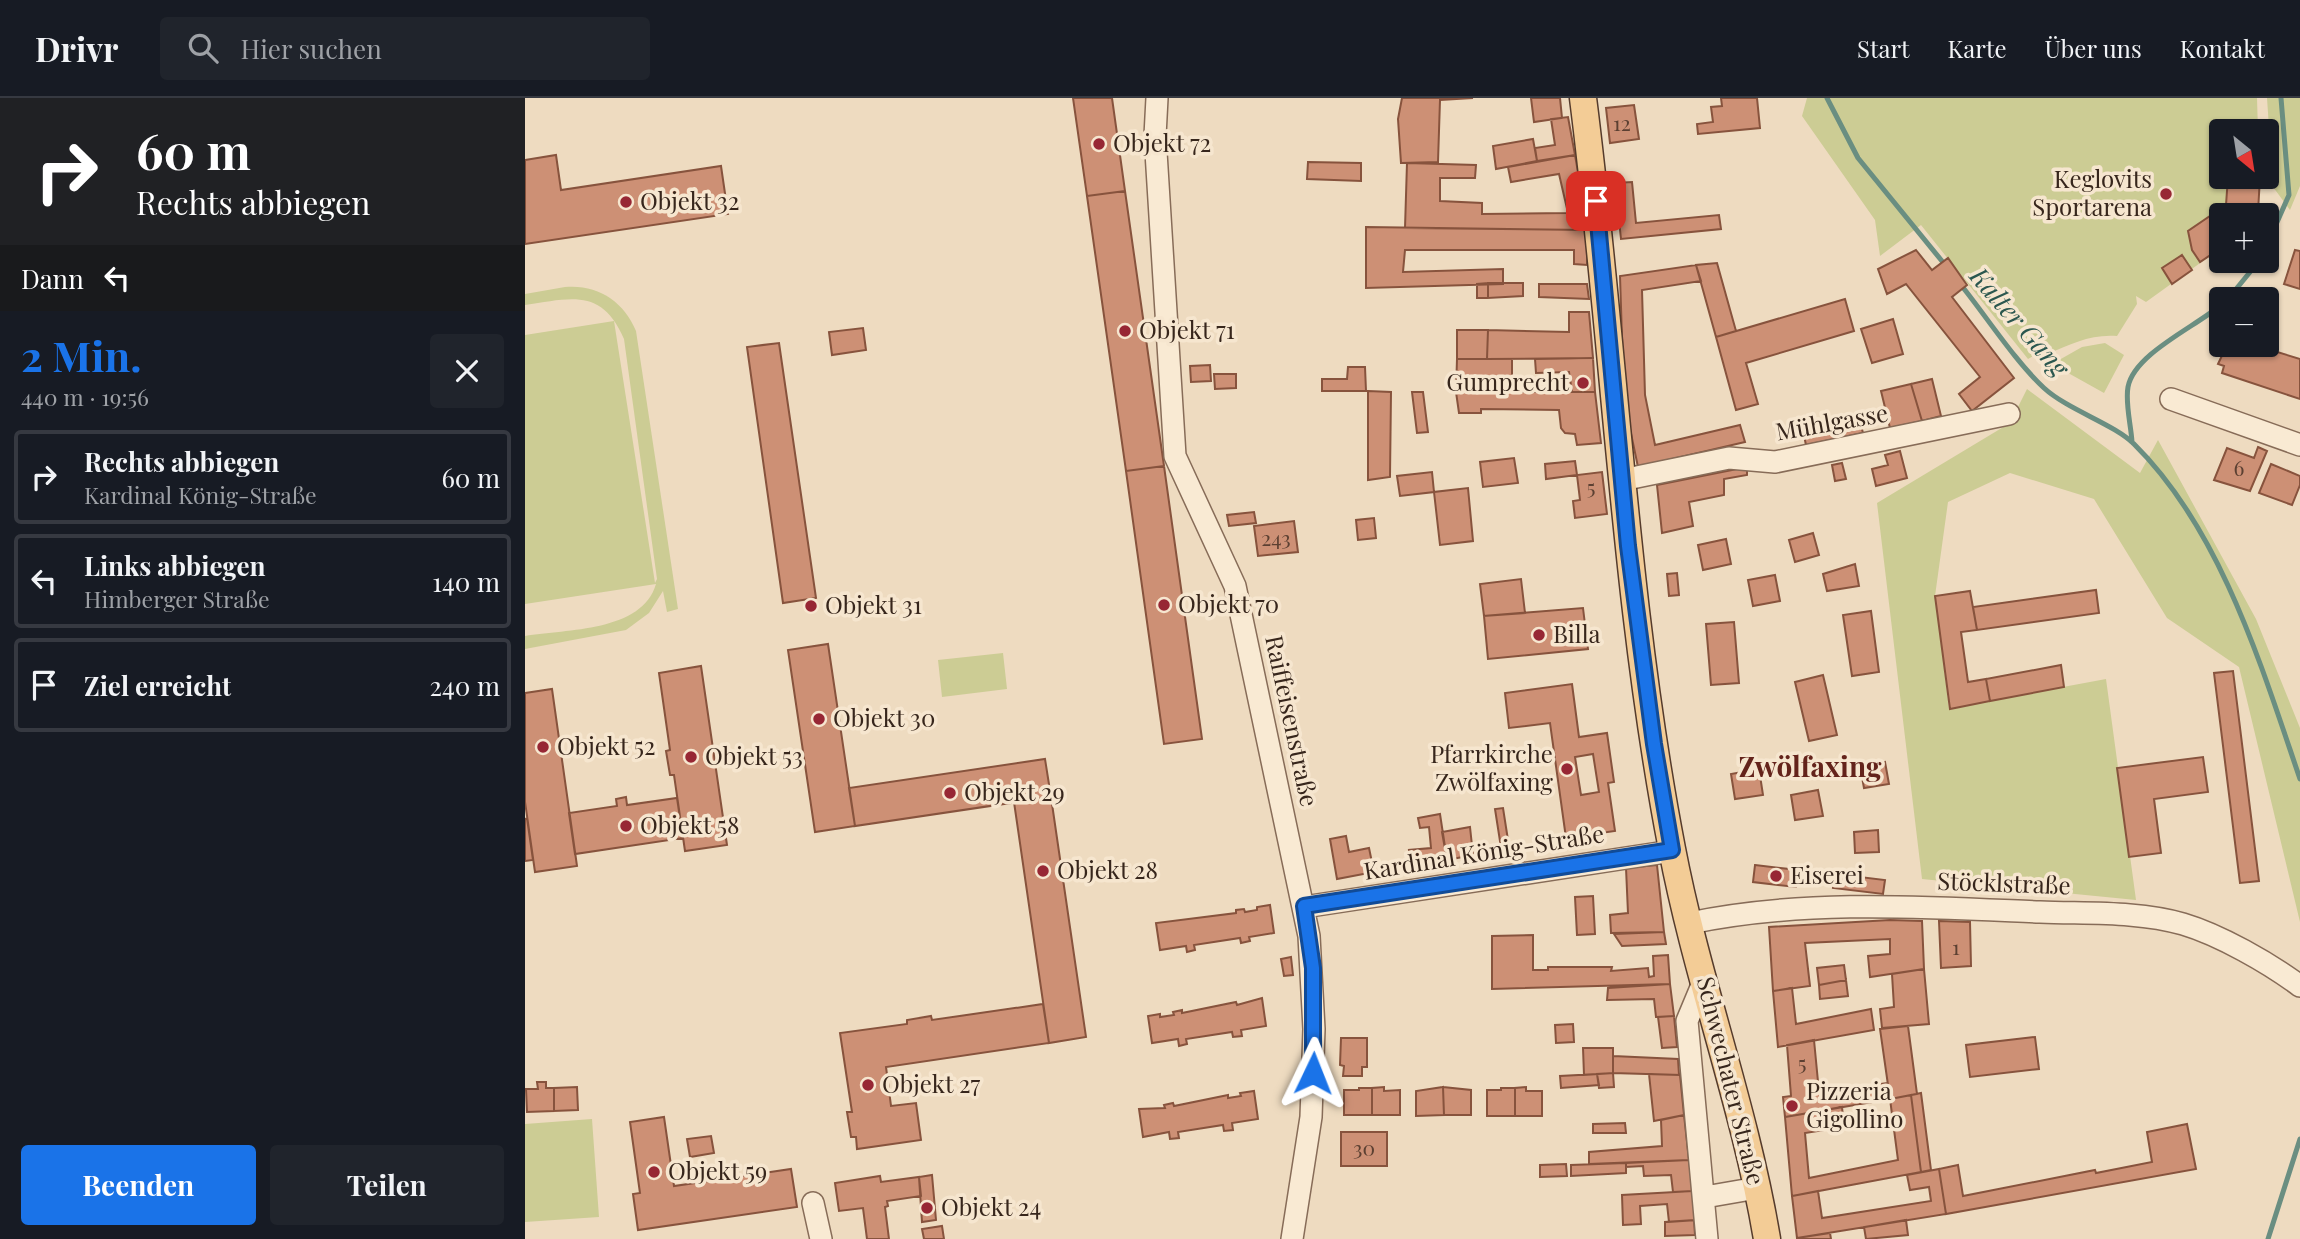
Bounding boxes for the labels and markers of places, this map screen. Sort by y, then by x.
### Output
place label: Objekt 72 [1113,126,1211,158]
marker: Objekt 72 [1091,136,1107,152]
place label: Keglovits Sportarena [2032,162,2152,222]
pin [1566,171,1626,231]
place label: Objekt 32 [640,184,739,216]
marker: Keglovits Sportarena [2158,186,2174,202]
marker: Objekt 32 [618,194,634,210]
place label: Objekt 71 [1139,313,1235,345]
marker: Objekt 71 [1117,323,1133,339]
place label: Gumprecht [1446,365,1569,397]
marker: Gumprecht [1575,375,1591,391]
place label: Objekt 70 [1178,587,1279,619]
place label: Objekt 31 [825,588,922,620]
marker: Objekt 70 [1156,597,1172,613]
marker: Objekt 31 [803,598,819,614]
place label: Billa [1553,617,1601,649]
marker: Billa [1531,627,1547,643]
place label: Objekt 30 [833,701,935,733]
marker: Objekt 30 [811,711,827,727]
place label: Objekt 52 [557,729,656,761]
place label: Pfarrkirche Zwölfaxing [1430,737,1553,797]
marker: Objekt 52 [535,739,551,755]
place label: Objekt 53 [705,739,803,771]
marker: Objekt 53 [683,749,699,765]
marker: Pfarrkirche Zwölfaxing [1559,761,1575,777]
place label: Objekt 29 [964,775,1065,807]
marker: Objekt 29 [942,785,958,801]
place label: Objekt 58 [640,808,740,840]
marker: Objekt 58 [618,818,634,834]
place label: Objekt 28 [1057,853,1158,885]
place label: Eiserei [1790,858,1864,890]
marker: Objekt 28 [1035,863,1051,879]
marker: Eiserei [1768,868,1784,884]
place label: Objekt 27 [882,1067,981,1099]
place label: Pizzeria Gigollino [1806,1074,1904,1134]
marker: Objekt 27 [860,1077,876,1093]
marker: Pizzeria Gigollino [1784,1098,1800,1114]
place label: Objekt 59 [668,1154,767,1186]
marker: Objekt 59 [646,1164,662,1180]
place label: Objekt 24 [941,1190,1041,1222]
marker: Objekt 24 [919,1200,935,1216]

